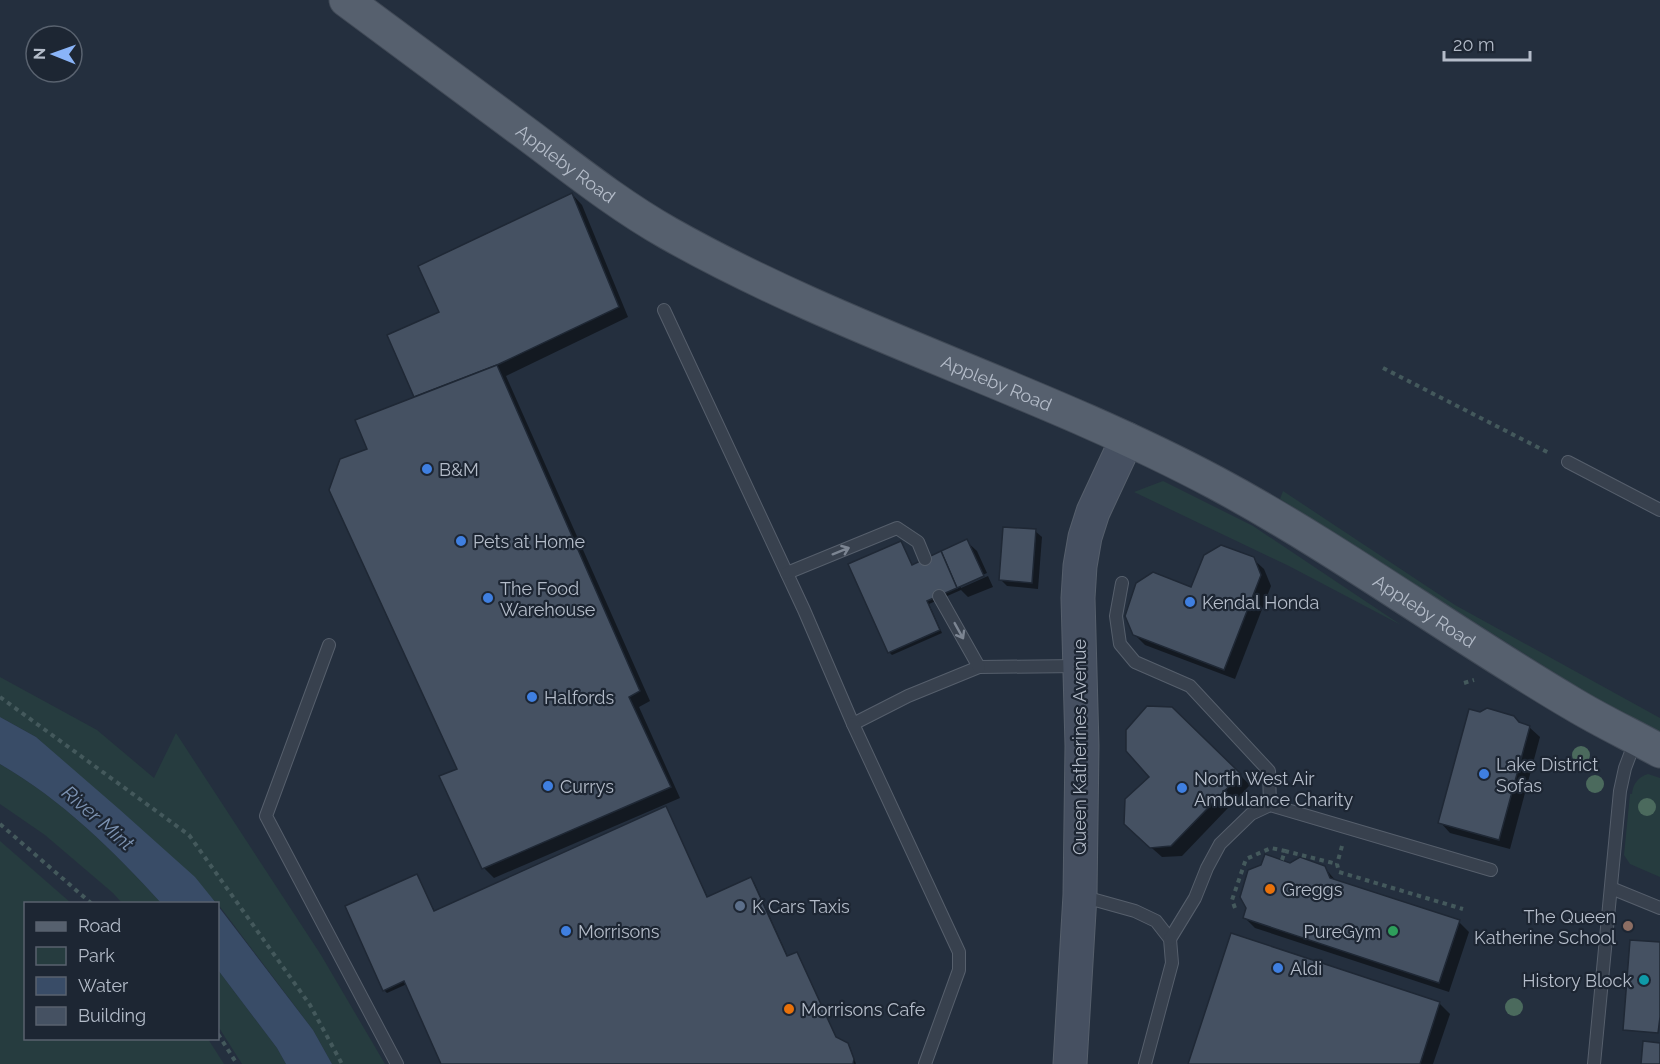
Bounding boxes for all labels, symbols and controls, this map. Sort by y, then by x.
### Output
north arrow [24,24,84,84]
scale bar [1444,24,1530,62]
text: 20 m [1453,34,1495,55]
text: N [30,47,49,60]
street label: Appleby Road [513,120,619,207]
street label: Appleby Road [938,350,1055,415]
place label: B&M [439,459,479,480]
marker: B&M [420,462,434,476]
place label: Pets at Home [473,531,586,552]
marker: Pets at Home [454,534,468,548]
one-way arrow [831,545,850,556]
street label: Appleby Road [1370,570,1480,652]
place label: The Food Warehouse [500,578,596,620]
marker: The Food Warehouse [481,591,495,605]
place label: Kendal Honda [1202,592,1319,613]
marker: Kendal Honda [1183,595,1197,609]
one-way arrow [953,622,965,639]
street label: Queen Katherines Avenue [1069,639,1090,855]
place label: Halfords [544,687,615,708]
marker: Halfords [525,690,539,704]
place label: Lake District Sofas [1496,754,1598,796]
marker: Lake District Sofas [1477,767,1491,781]
place label: North West Air Ambulance Charity [1194,768,1354,810]
place label: Currys [560,776,614,797]
marker: Currys [541,779,555,793]
water label: River Mint [57,780,139,856]
marker: North West Air Ambulance Charity [1175,781,1189,795]
place label: Greggs [1282,879,1343,900]
marker: Greggs [1263,882,1277,896]
place label: K Cars Taxis [752,896,850,917]
marker: K Cars Taxis [733,899,747,913]
legend [24,902,219,1040]
place label: The Queen Katherine School [1474,906,1616,948]
text: Road [78,915,121,936]
marker: The Queen Katherine School [1621,919,1635,933]
place label: Morrisons [578,921,660,942]
place label: PureGym [1304,921,1381,942]
marker: Morrisons [559,924,573,938]
marker: PureGym [1386,924,1400,938]
text: Park [78,945,115,966]
place label: Aldi [1290,958,1322,979]
marker: Aldi [1271,961,1285,975]
place label: History Block [1522,970,1632,991]
marker: History Block [1637,973,1651,987]
text: Water [78,975,129,996]
place label: Morrisons Cafe [801,999,926,1020]
marker: Morrisons Cafe [782,1002,796,1016]
text: Building [78,1005,146,1026]

